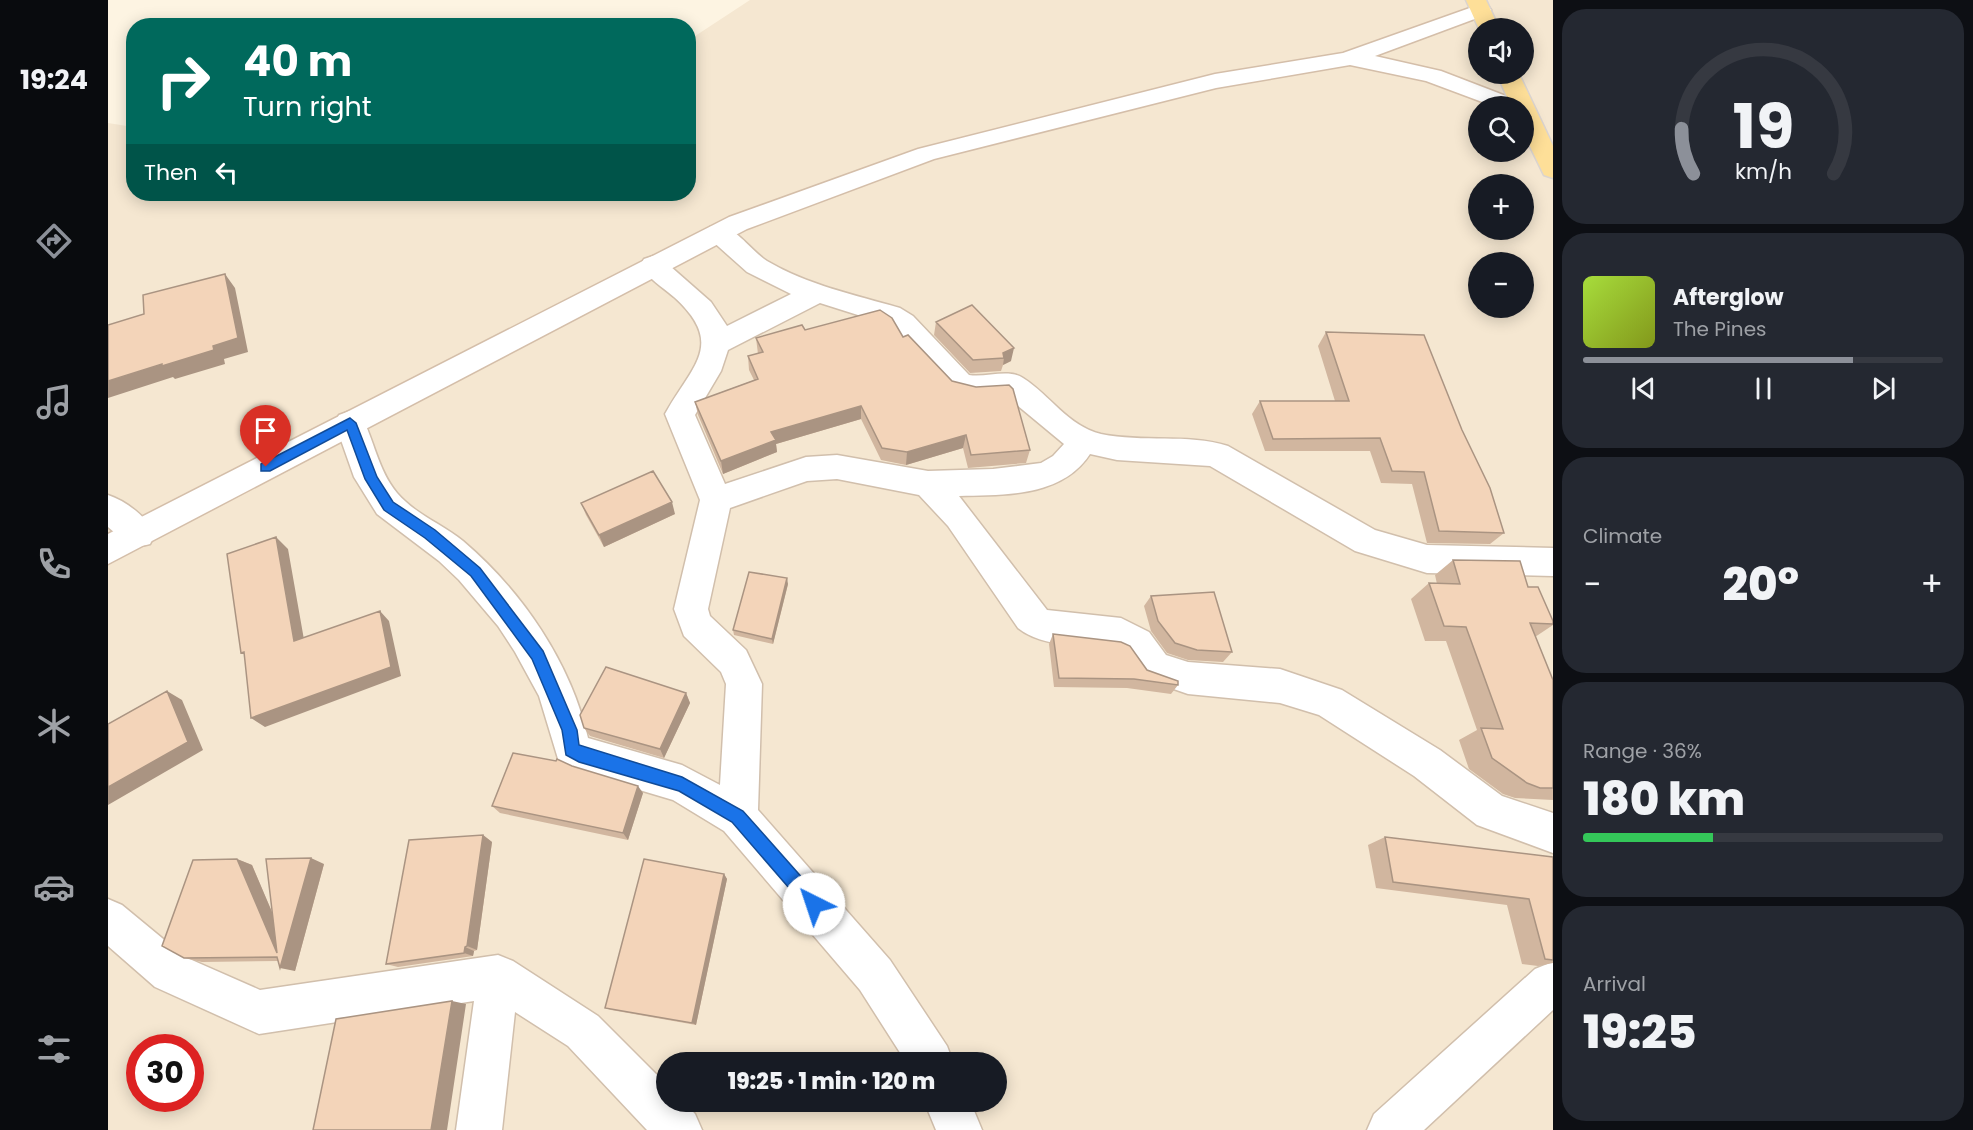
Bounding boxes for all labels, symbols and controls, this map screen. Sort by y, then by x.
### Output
map controls [1468,18,1534,318]
button: sound [1468,18,1534,84]
text: 40 m [243,32,352,91]
icon: right [144,42,222,120]
text: 19:24 [20,61,88,98]
text: 19 [1732,82,1794,170]
text: Turn right [243,88,372,125]
button: search [1468,96,1534,162]
icon: left [210,156,243,189]
text: km/h [1734,156,1792,187]
text: Then [144,157,198,188]
button: + [1468,174,1534,240]
icon: directions [33,220,75,262]
button: − [1468,252,1534,318]
text: Afterglow [1673,282,1784,313]
text: The Pines [1673,315,1767,343]
icon: previous [1627,372,1660,405]
icon: pause [1747,372,1780,405]
icon: next [1867,372,1900,405]
icon: music [33,381,75,423]
pin [240,405,291,467]
icon: arrive [249,414,282,447]
text: Climate [1583,522,1662,550]
icon: phone [33,543,75,585]
text: 20° [1722,553,1799,616]
text: − [1583,561,1601,608]
text: + [1920,561,1943,608]
icon: climate [33,705,75,747]
text: Range · 36% [1583,737,1702,765]
text: 180 km [1583,768,1745,831]
icon: car [33,866,75,908]
position arrow [782,872,846,936]
text: Arrival [1583,970,1646,998]
text: 19:25 [1583,1001,1696,1064]
icon: filters [33,1028,75,1070]
speed limit sign: 30 [126,1034,204,1112]
text: 19:25 · 1 min · 120 m [728,1066,935,1097]

